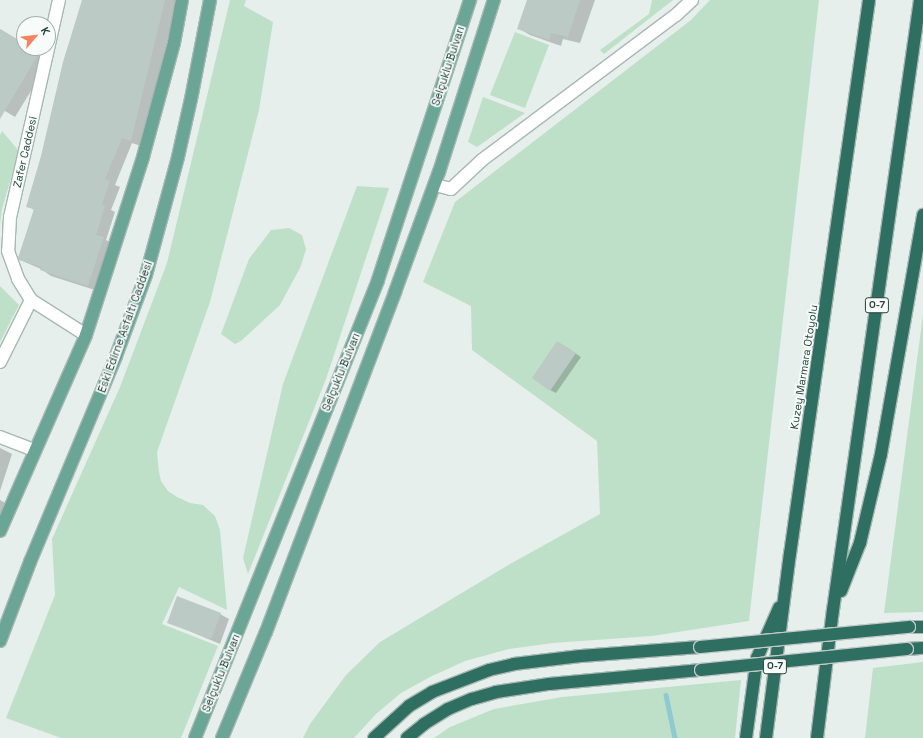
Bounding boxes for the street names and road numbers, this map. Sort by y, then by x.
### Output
street label: Selçuklu Bulvarı [429,24,467,108]
street label: Zafer Caddesi [10,115,40,189]
street label: Eski Edirne Asfaltı Caddesi [95,259,155,395]
road number: O-7 [864,297,890,313]
street label: Kuzey Marmara Otoyolu [788,304,820,430]
street label: Selçuklu Bulvarı [319,331,363,413]
street label: Selçuklu Bulvarı [199,632,243,714]
road number: O-7 [762,658,788,674]

